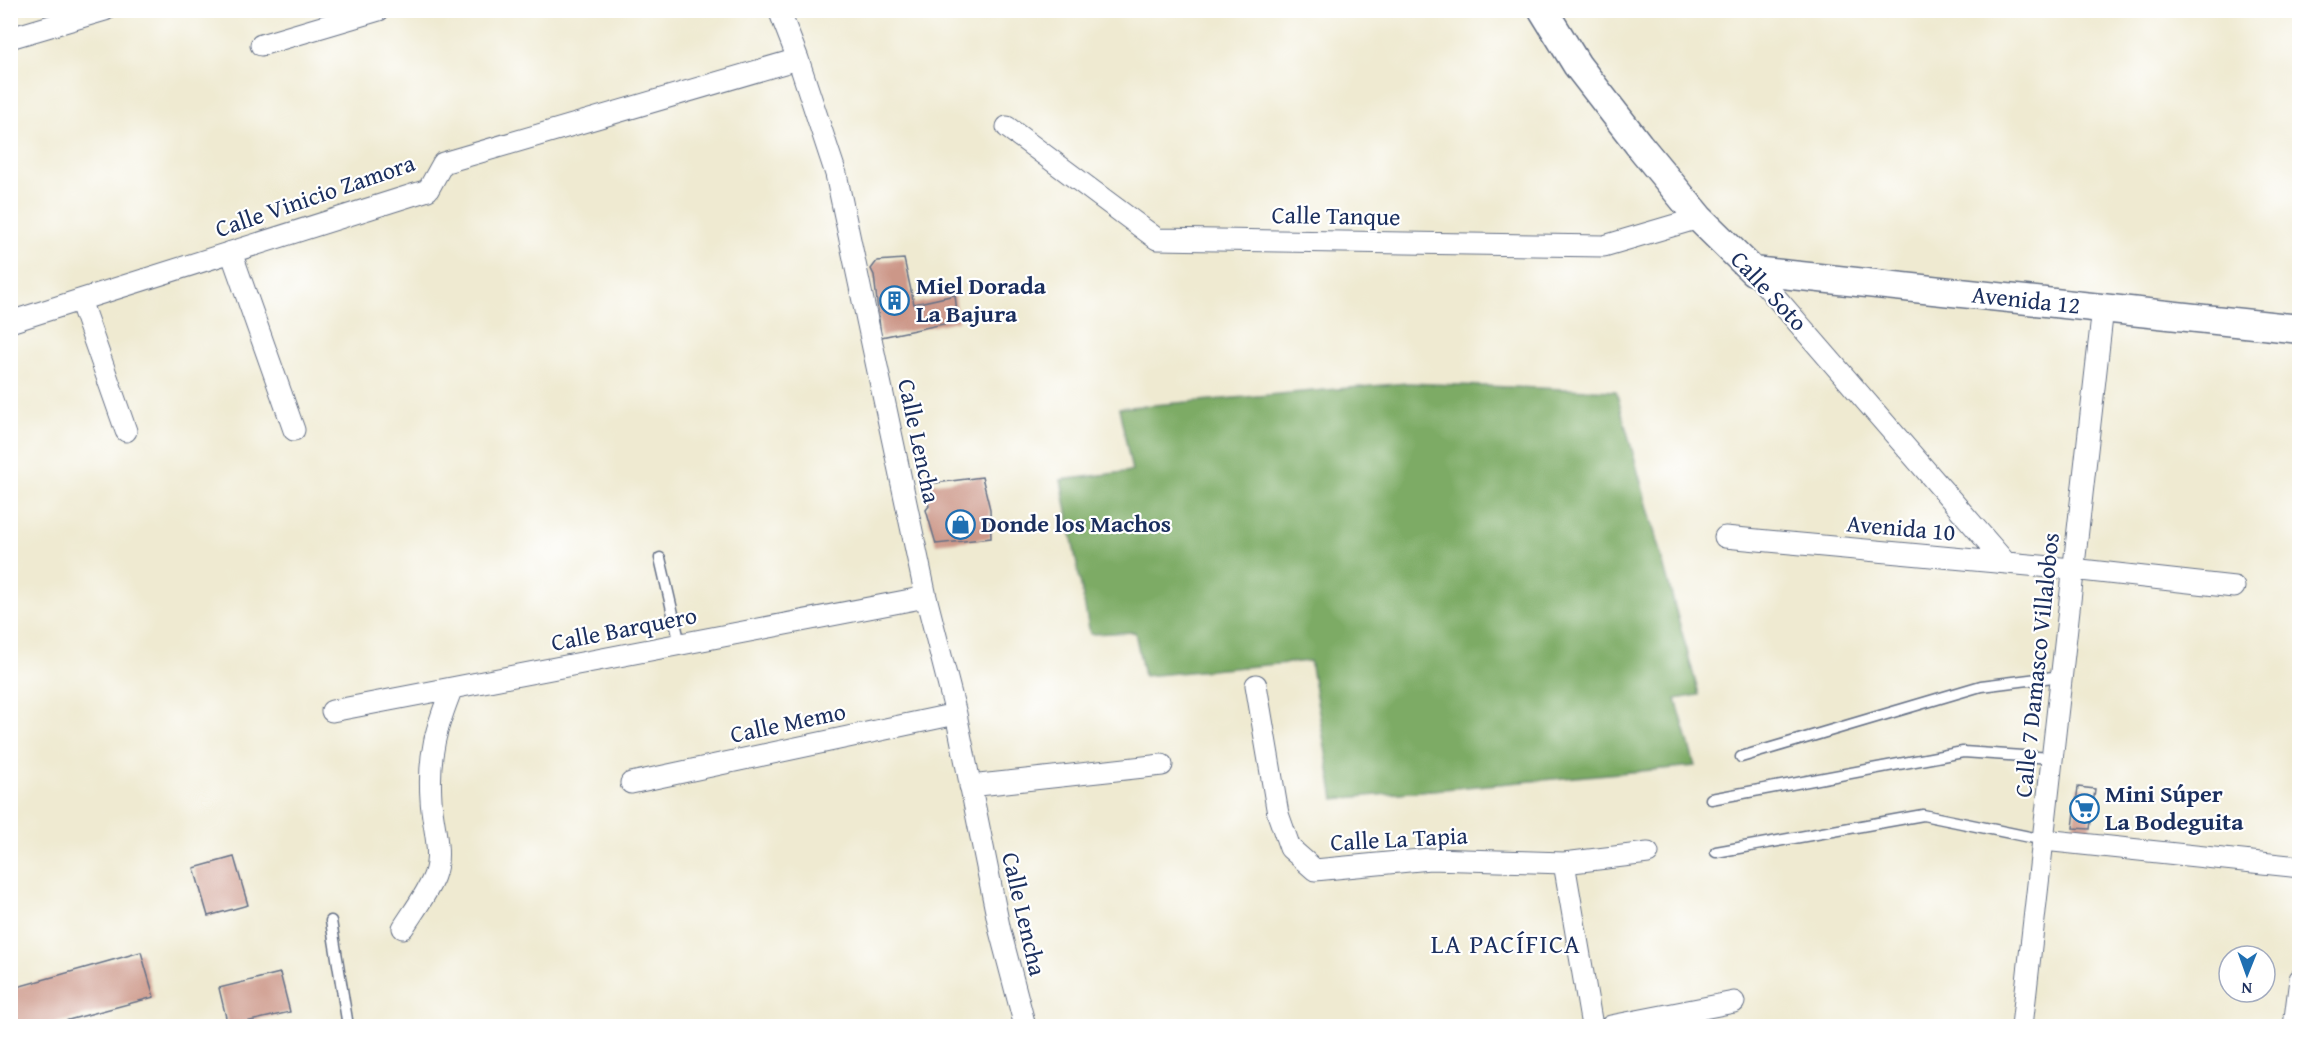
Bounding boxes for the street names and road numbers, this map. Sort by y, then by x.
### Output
street label: Calle Vinicio Zamora [210,145,420,246]
street label: Calle Tanque [1271,197,1401,234]
street label: Calle Soto [1723,242,1816,339]
street label: Avenida 12 [1970,276,2082,323]
street label: Calle Lencha [889,376,950,507]
street label: Avenida 10 [1845,505,1957,550]
street label: Calle 7 Damasco Villalobos [2005,531,2068,799]
street label: Calle Barquero [548,597,700,660]
street label: Calle Memo [727,693,849,752]
street label: Calle La Tapia [1329,817,1469,860]
street label: Calle Lencha [993,849,1056,980]

